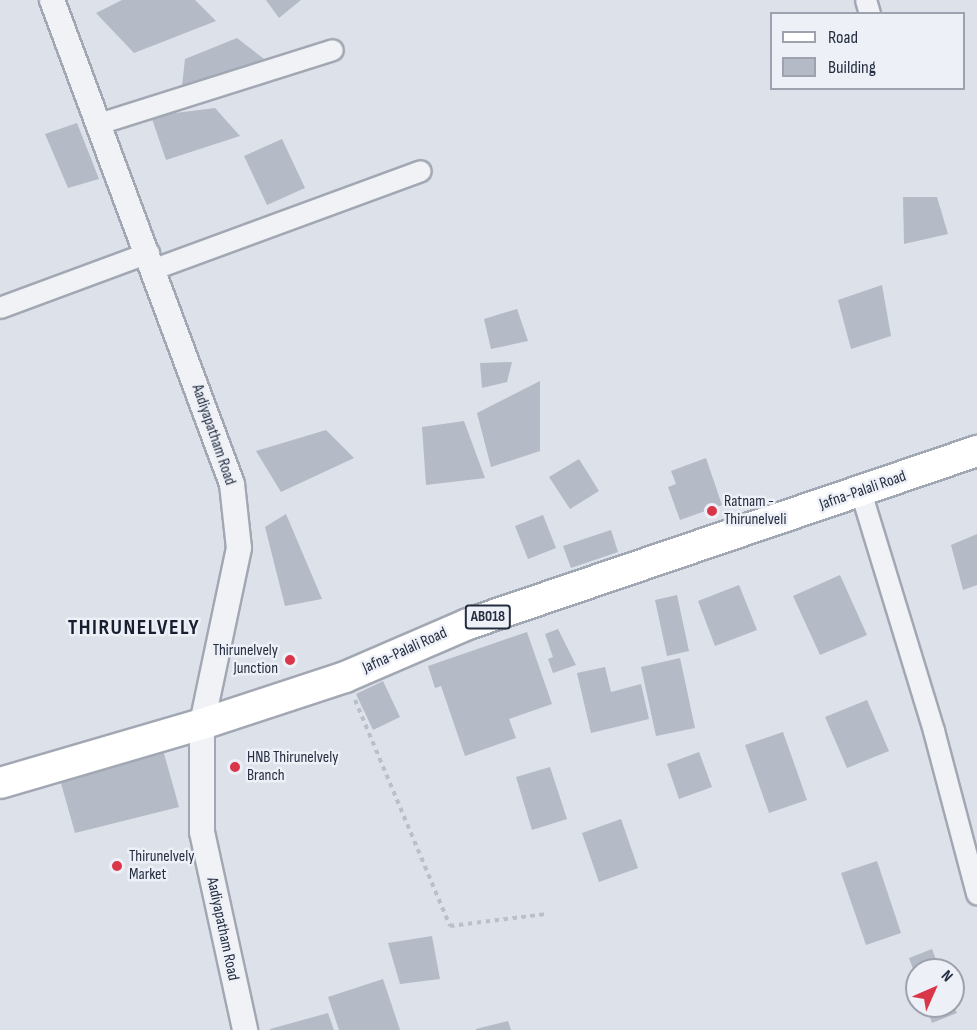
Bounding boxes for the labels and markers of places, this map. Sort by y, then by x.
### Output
place label: Ratnam - Thirunelveli [724,492,786,530]
marker: Ratnam - Thirunelveli [705,504,719,518]
place label: Thirunelvely Junction [213,641,278,679]
marker: Thirunelvely Junction [283,653,297,667]
place label: HNB Thirunelvely Branch [247,748,338,786]
marker: HNB Thirunelvely Branch [228,760,242,774]
place label: Thirunelvely Market [129,847,194,885]
marker: Thirunelvely Market [110,859,124,873]

